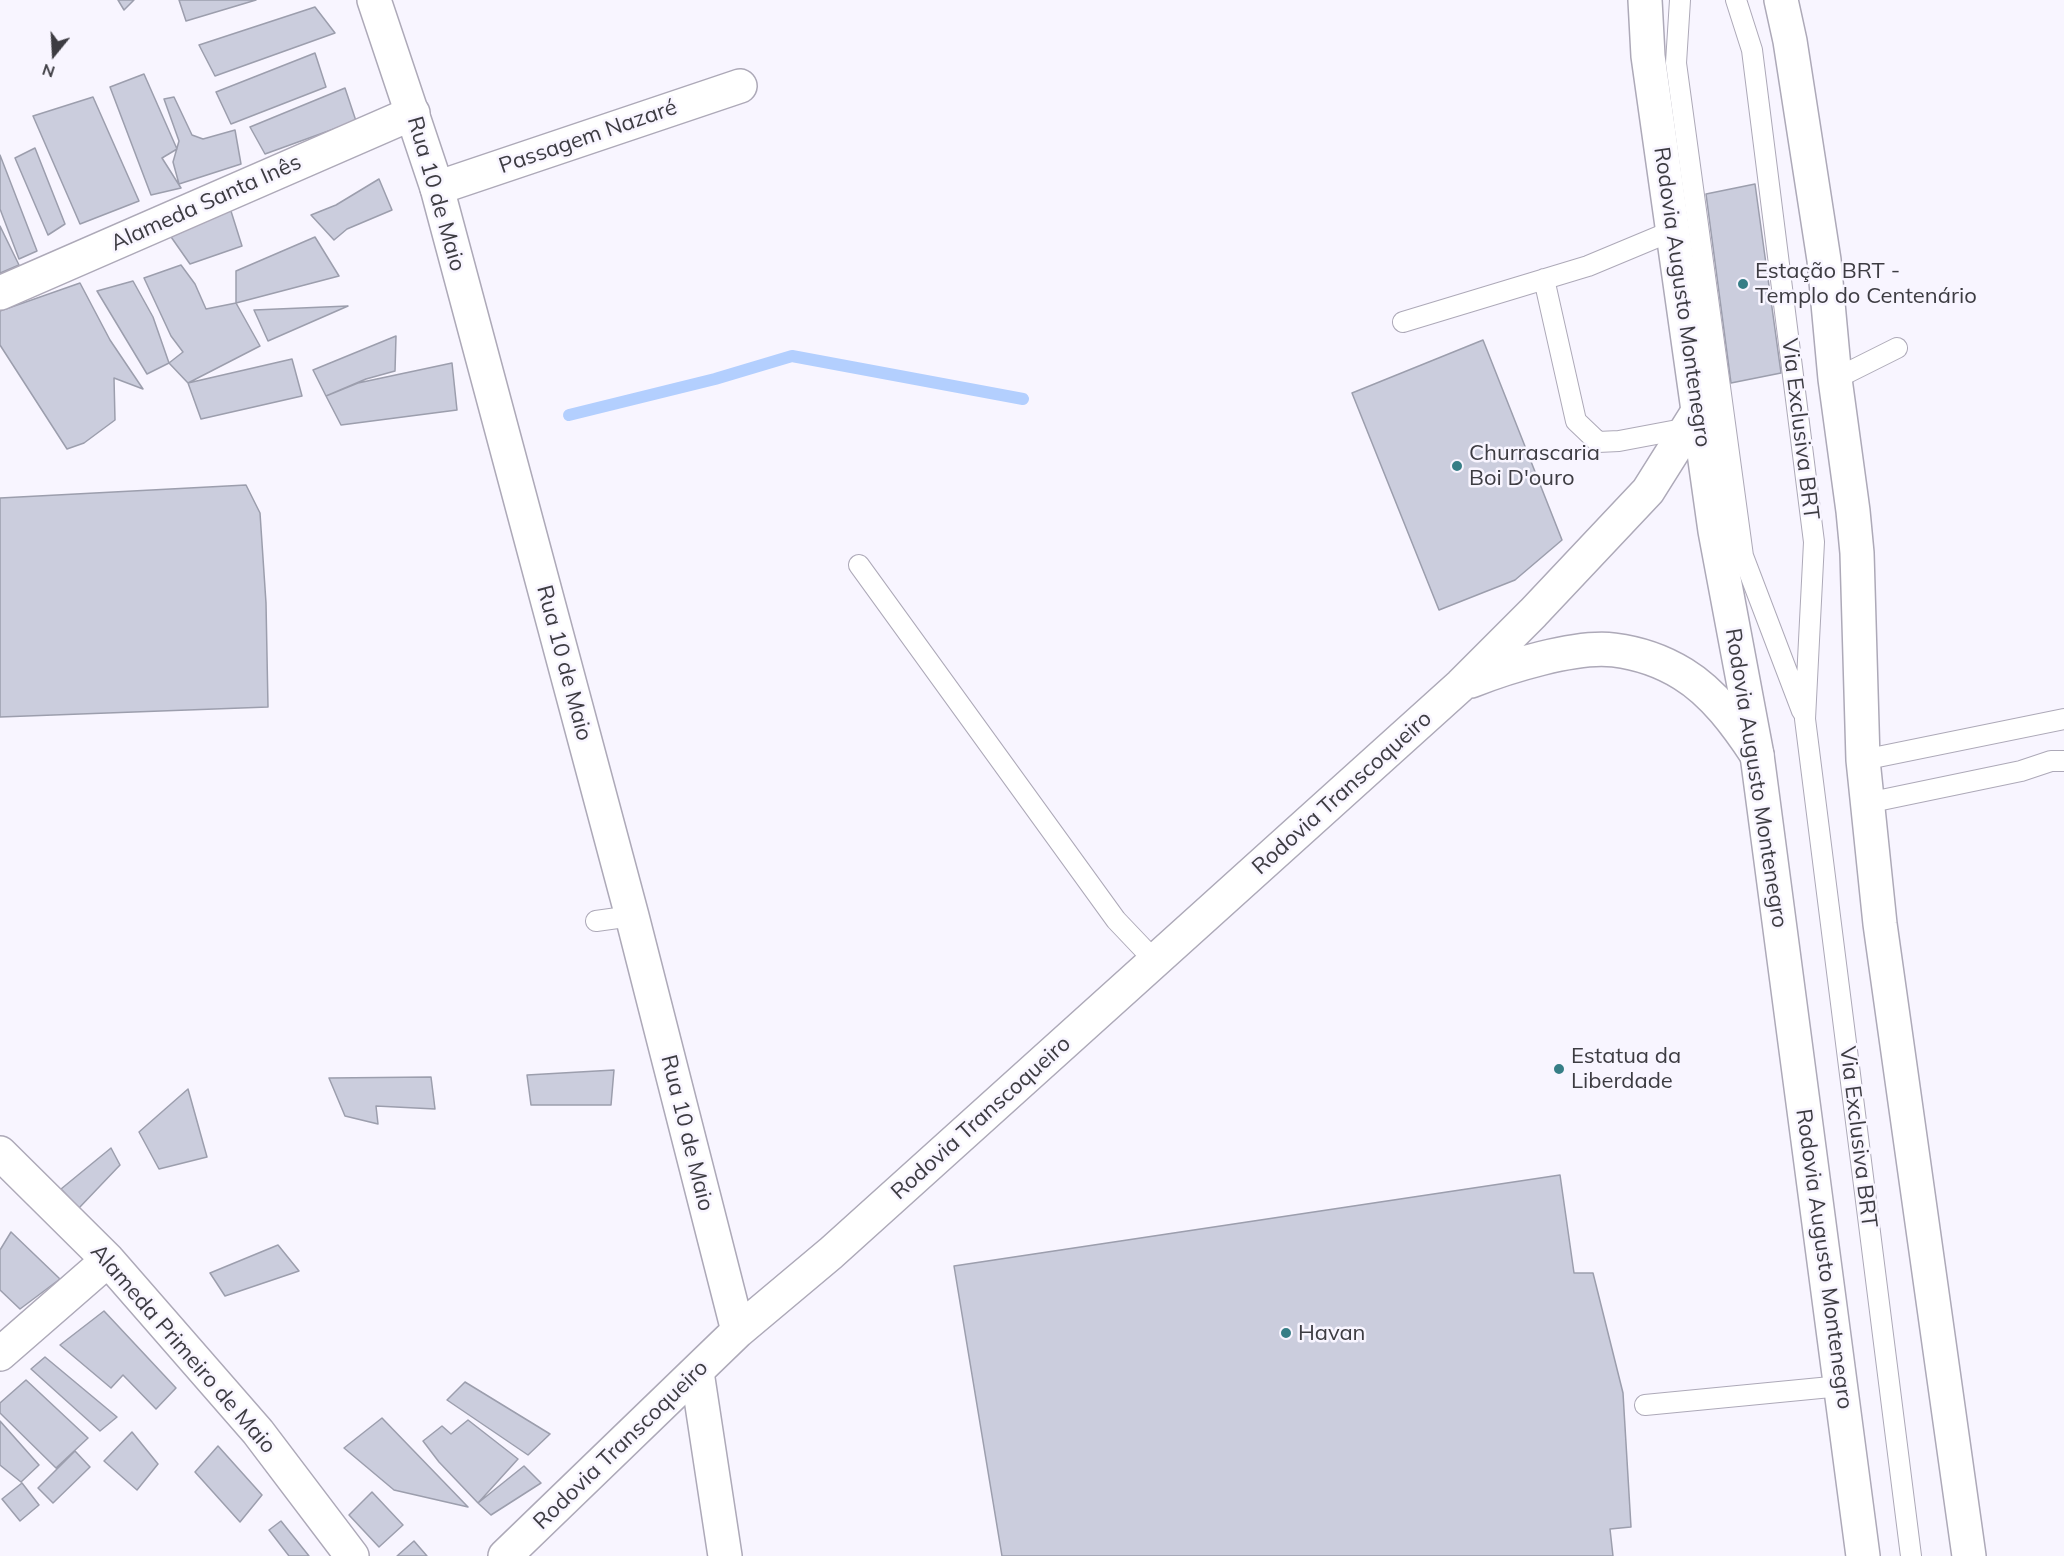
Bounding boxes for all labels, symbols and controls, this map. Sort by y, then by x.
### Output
north arrow [24,24,84,84]
text: N [40,60,57,82]
street label: Passagem Nazaré [496,94,680,180]
street label: Rua 10 de Maio [401,114,471,274]
street label: Rodovia Augusto Montenegro [1648,145,1716,449]
street label: Alameda Santa Inês [107,149,305,257]
place label: Estação BRT - Templo do Centenário [1755,258,1977,310]
marker: Estação BRT - Templo do Centenário [1736,277,1750,291]
street label: Via Exclusiva BRT [1776,337,1824,521]
place label: Churrascaria Boi D'ouro [1469,440,1600,492]
marker: Churrascaria Boi D'ouro [1450,459,1464,473]
street label: Rua 10 de Maio [531,582,597,744]
street label: Rodovia Augusto Montenegro [1719,626,1793,930]
street label: Rodovia Transcoqueiro [1247,705,1437,881]
street label: Rodovia Transcoqueiro [886,1030,1076,1206]
place label: Estatua da Liberdade [1571,1043,1681,1094]
street label: Via Exclusiva BRT [1834,1045,1882,1229]
street label: Rua 10 de Maio [655,1052,719,1214]
marker: Estatua da Liberdade [1552,1062,1566,1076]
street label: Rodovia Augusto Montenegro [1790,1107,1858,1411]
street label: Alameda Primeiro de Maio [85,1239,281,1459]
place label: Havan [1298,1320,1365,1346]
marker: Havan [1279,1326,1293,1340]
street label: Rodovia Transcoqueiro [528,1355,714,1535]

